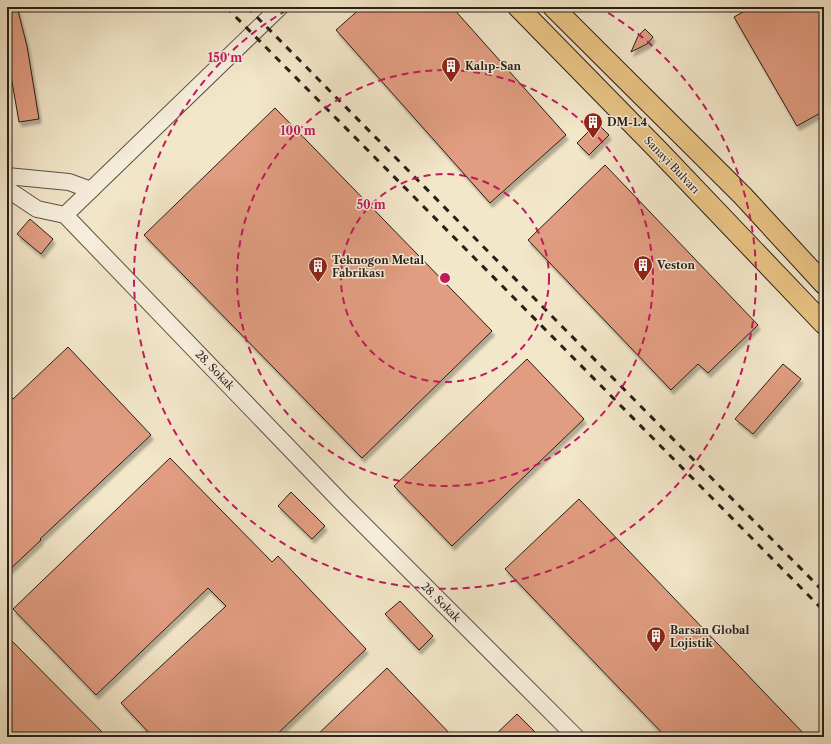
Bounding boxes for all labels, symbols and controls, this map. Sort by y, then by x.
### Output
text: 150 m [208,50,242,65]
building icon: Kalıp-San [440,55,462,83]
place label: Kalıp-San [465,59,522,73]
building icon: DM-1.4 [582,111,604,139]
place label: DM-1.4 [607,115,648,129]
text: 100 m [280,123,316,138]
street label: Sanayi Bulvarı [641,133,703,197]
text: 50 m [356,197,386,212]
place label: Teknogon Metal Fabrikası [332,253,424,280]
building icon: Veston [632,254,654,282]
building icon: Teknogon Metal Fabrikası [307,255,329,283]
place label: Veston [656,258,695,272]
centre of rings [438,271,452,285]
street label: 28. Sokak [193,347,238,393]
street label: 28. Sokak [418,579,464,625]
place label: Barsan Global Lojistik [670,623,749,650]
building icon: Barsan Global Lojistik [645,625,667,653]

